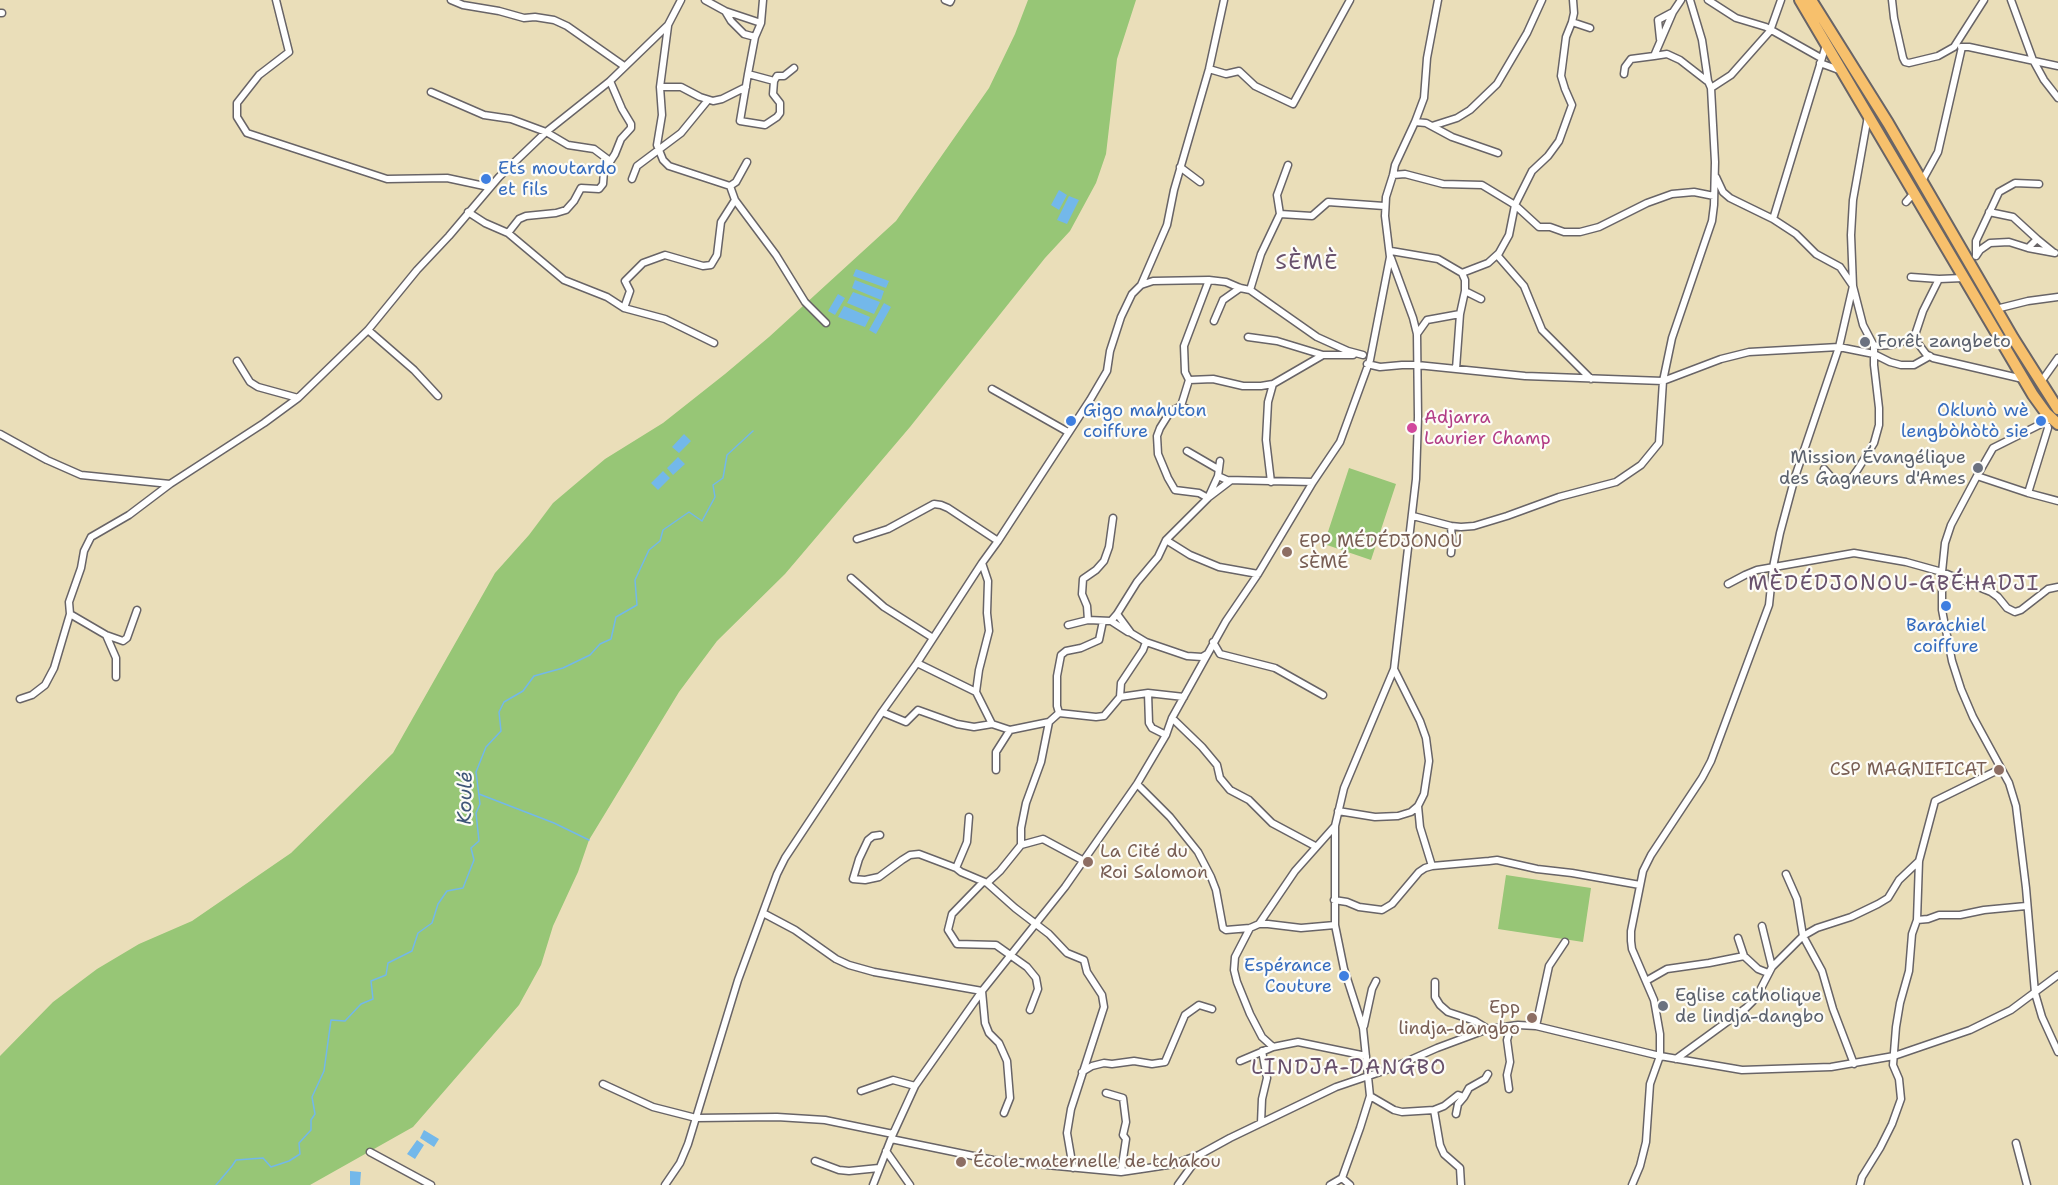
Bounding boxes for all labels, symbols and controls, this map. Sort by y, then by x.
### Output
place label: Ets moutardo et fils [498,158,617,201]
marker: Ets moutardo et fils [479,172,493,186]
district label: SÈMÈ [1275,251,1339,277]
place label: Forêt zangbeto [1877,331,2011,353]
marker: Forêt zangbeto [1858,335,1872,349]
place label: Gigo mahuton coiffure [1083,400,1206,442]
place label: Oklunò wè lengbòhòtò sie [1901,400,2029,442]
place label: Adjarra Laurier Champ [1424,407,1551,450]
marker: Gigo mahuton coiffure [1064,414,1078,428]
marker: Oklunò wè lengbòhòtò sie [2034,414,2048,428]
marker: Adjarra Laurier Champ [1405,421,1419,435]
place label: Mission Évangélique des Gagneurs d'Ames [1779,447,1966,490]
marker: Mission Évangélique des Gagneurs d'Ames [1971,461,1985,475]
place label: EPP MÉDÉDJONOU SÈMÉ [1299,531,1462,574]
marker: EPP MÉDÉDJONOU SÈMÉ [1280,545,1294,559]
district label: MÈDÉDJONOU-GBÉHADJI [1748,572,2040,598]
marker: Barachiel coiffure [1939,599,1953,613]
place label: Barachiel coiffure [1906,615,1986,658]
place label: CSP MAGNIFICAT [1830,759,1987,781]
marker: CSP MAGNIFICAT [1992,763,2006,777]
water label: Koulé [454,771,478,825]
place label: La Cité du Roi Salomon [1100,841,1208,884]
marker: La Cité du Roi Salomon [1081,855,1095,869]
place label: Espérance Couture [1244,955,1332,998]
marker: Espérance Couture [1337,969,1351,983]
place label: Eglise catholique de lindja-dangbo [1675,985,1824,1028]
place label: Epp lindja-dangbo [1398,997,1520,1040]
marker: Eglise catholique de lindja-dangbo [1656,999,1670,1013]
marker: Epp lindja-dangbo [1525,1011,1539,1025]
district label: LINDJA-DANGBO [1251,1056,1447,1082]
place label: École maternelle de tchakou [973,1151,1221,1173]
marker: École maternelle de tchakou [954,1155,968,1169]

